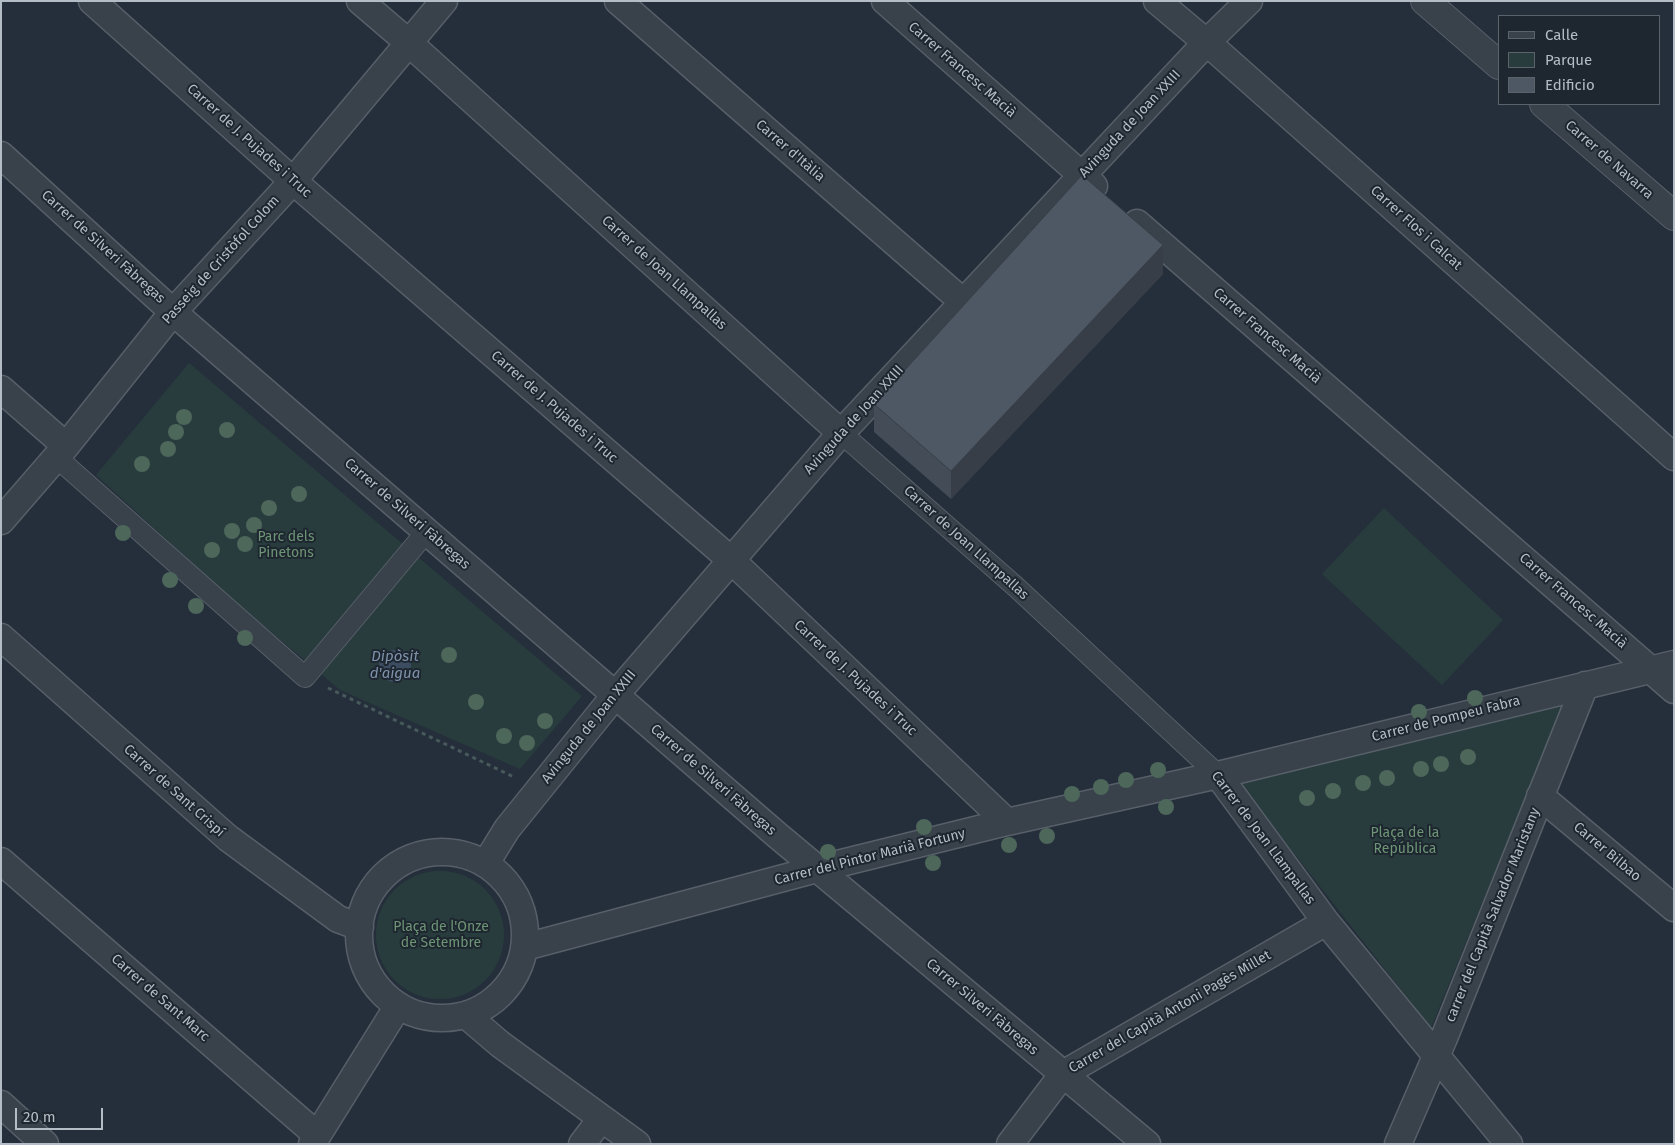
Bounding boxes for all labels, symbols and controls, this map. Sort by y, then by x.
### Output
legend [1498,15,1660,105]
street label: Carrer Francesc Macià [905,19,1019,121]
text: Calle [1545,26,1578,44]
text: Parque [1545,51,1592,69]
street label: Avinguda de Joan XXIII [1076,67,1184,181]
text: Edificio [1545,76,1595,94]
street label: Carrer de J. Pujades i Truc [183,81,315,201]
street label: Carrer d'Itàlia [752,116,828,186]
street label: Carrer de Navarra [1561,117,1657,203]
street label: Carrer Flos i Calcat [1367,182,1465,274]
street label: Carrer de Silveri Fàbregas [38,187,168,307]
street label: Passeig de Cristòfol Colom [159,192,283,328]
street label: Carrer de Joan Llampallas [598,212,730,334]
street label: Carrer Francesc Macià [1210,285,1324,387]
street label: Carrer de J. Pujades i Truc [487,348,621,466]
street label: Avinguda de Joan XXIII [801,362,907,478]
street label: Carrer de Silveri Fàbregas [341,455,473,573]
street label: Carrer de Joan Llampallas [900,482,1032,604]
park label: Parc dels Pinetons [257,529,315,562]
street label: Carrer Francesc Macià [1516,550,1630,652]
street label: Carrer de J. Pujades i Truc [790,617,920,739]
water label: Dipòsit d'aigua [370,648,420,683]
street label: Avinguda de Joan XXIII [538,667,640,787]
street label: Carrer de Pompeu Fabra [1370,692,1522,746]
street label: Carrer de Silveri Fàbregas [647,721,779,839]
street label: Carrer de Sant Crispí [120,741,228,841]
street label: Carrer de Joan Llampallas [1207,768,1319,908]
street label: carrer del Capità Salvador Maristany [1442,805,1544,1025]
street label: Carrer Bilbao [1570,819,1644,885]
street label: Carrer del Pintor Marià Fortuny [773,825,967,889]
park label: Plaça de la República [1371,825,1439,858]
park label: Plaça de l'Onze de Setembre [393,919,489,952]
street label: Carrer del Capità Antoni Pagès Millet [1066,947,1274,1077]
street label: Carrer de Sant Marc [107,951,213,1045]
street label: Carrer Silveri Fàbregas [923,955,1041,1059]
scale bar [18,1098,105,1130]
text: 20 m [23,1108,56,1126]

